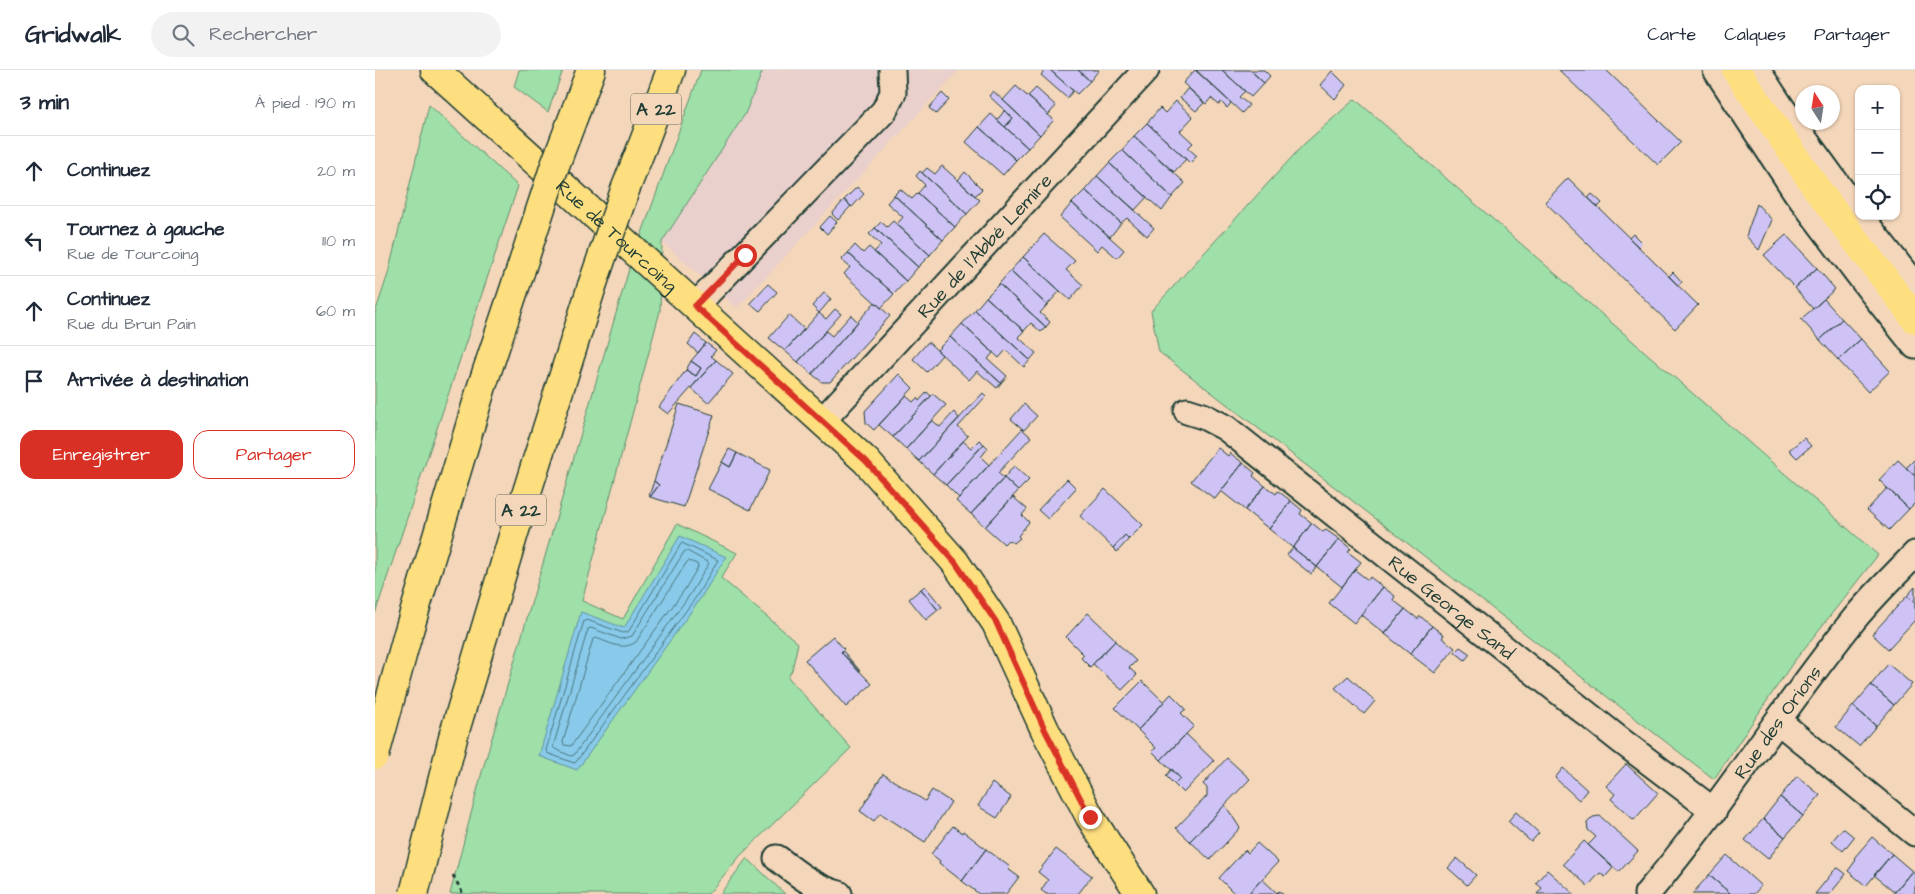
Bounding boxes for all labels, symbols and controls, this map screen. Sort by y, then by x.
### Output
search box [151,12,501,57]
text: Gridwalk [25,18,121,52]
icon: search [169,21,197,49]
text: Rechercher [209,21,317,48]
text: Carte [1647,22,1696,47]
text: Calques [1724,22,1786,47]
text: Partager [1814,22,1890,47]
north arrow [1795,85,1840,130]
map controls [1855,85,1900,220]
button: + [1855,85,1900,130]
text: 3 min [20,88,69,117]
text: À pied · 190 m [255,92,355,114]
road number: A 22 [631,93,681,124]
button: − [1855,130,1900,175]
icon: ahead [20,157,48,185]
text: Continuez [67,157,150,184]
text: 20 m [317,160,355,182]
street label: Rue de l'Abbé Lemire [911,168,1059,325]
street label: Rue de Tourcoing [549,174,683,300]
button: locate [1855,175,1900,220]
text: Tournez à gauche [67,216,225,243]
icon: left [20,227,48,255]
text: 110 m [322,230,355,252]
text: Rue de Tourcoing [67,243,199,265]
route start [734,244,757,267]
text: Continuez [67,286,150,313]
icon: ahead [20,297,48,325]
text: 60 m [316,300,355,322]
text: Rue du Brun Pain [67,313,196,335]
icon: arrive [20,367,48,395]
text: Arrivée à destination [67,367,248,394]
button: Enregistrer [20,430,183,479]
button: Partager [193,430,355,479]
road number: A 22 [496,494,546,526]
street label: Rue George Sand [1382,550,1520,667]
street label: Rue des Orions [1728,660,1829,785]
route end [1079,806,1102,829]

